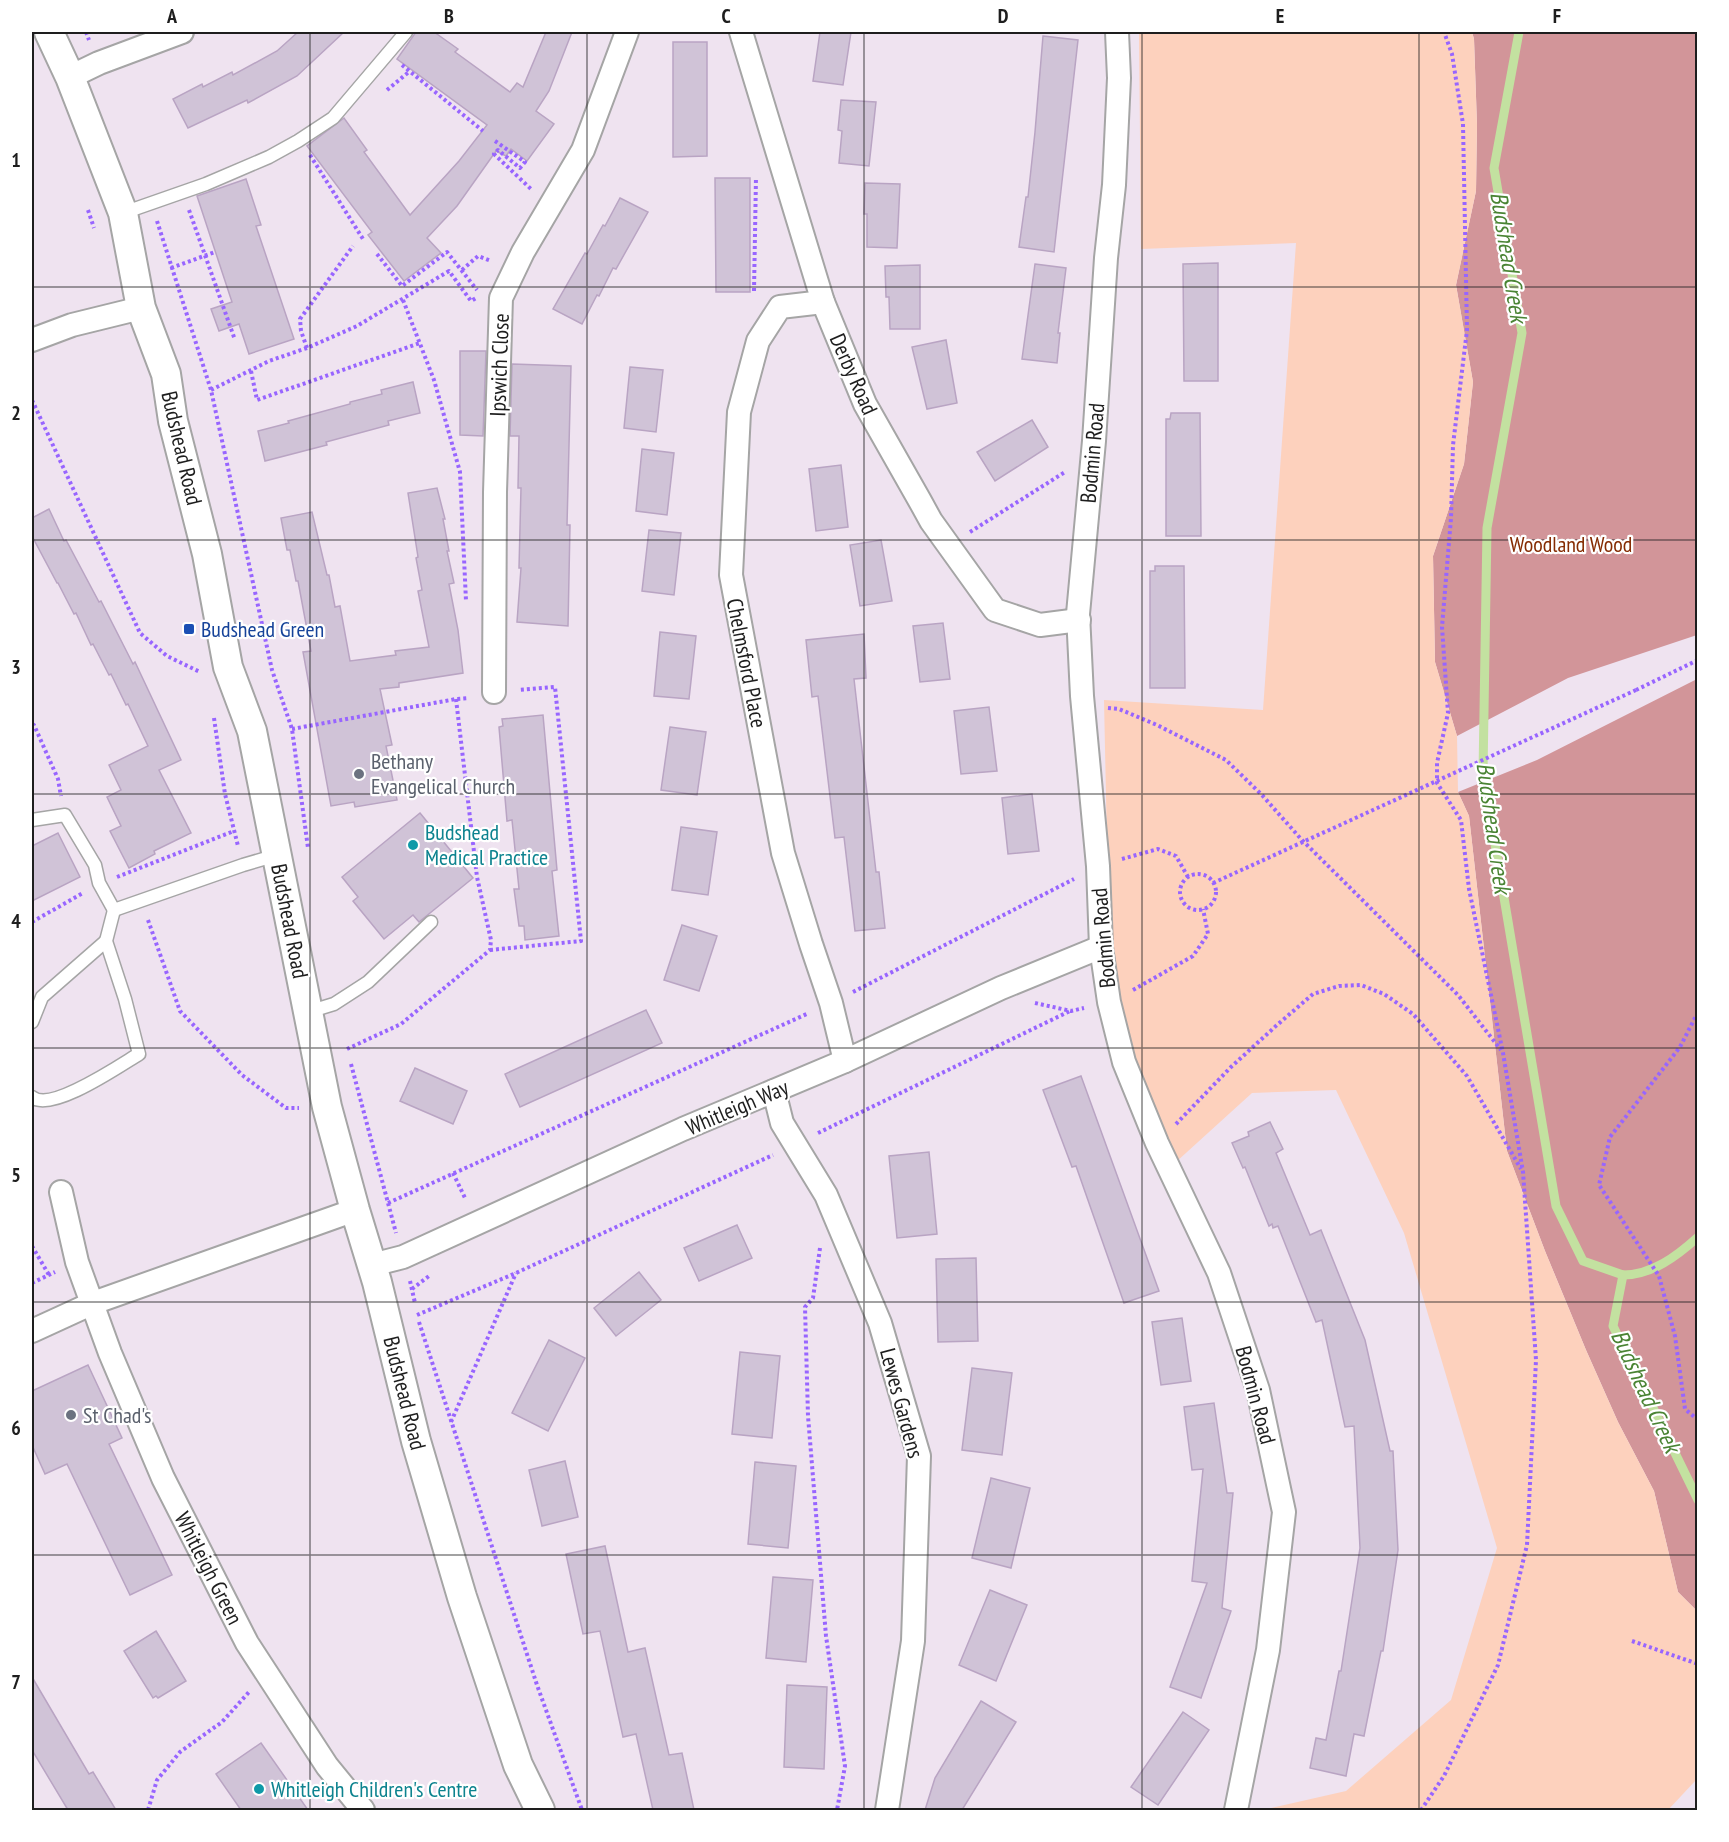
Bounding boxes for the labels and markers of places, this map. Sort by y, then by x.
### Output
place label: Budshead Green [201,615,324,643]
marker: Budshead Green [182,622,196,636]
place label: Bethany Evangelical Church [371,747,515,800]
marker: Bethany Evangelical Church [352,767,366,781]
place label: Budshead Medical Practice [425,818,548,871]
marker: Budshead Medical Practice [406,838,420,852]
place label: St Chad's [83,1401,152,1429]
marker: St Chad's [64,1408,78,1422]
place label: Whitleigh Children's Centre [271,1775,477,1803]
marker: Whitleigh Children's Centre [252,1782,266,1796]

